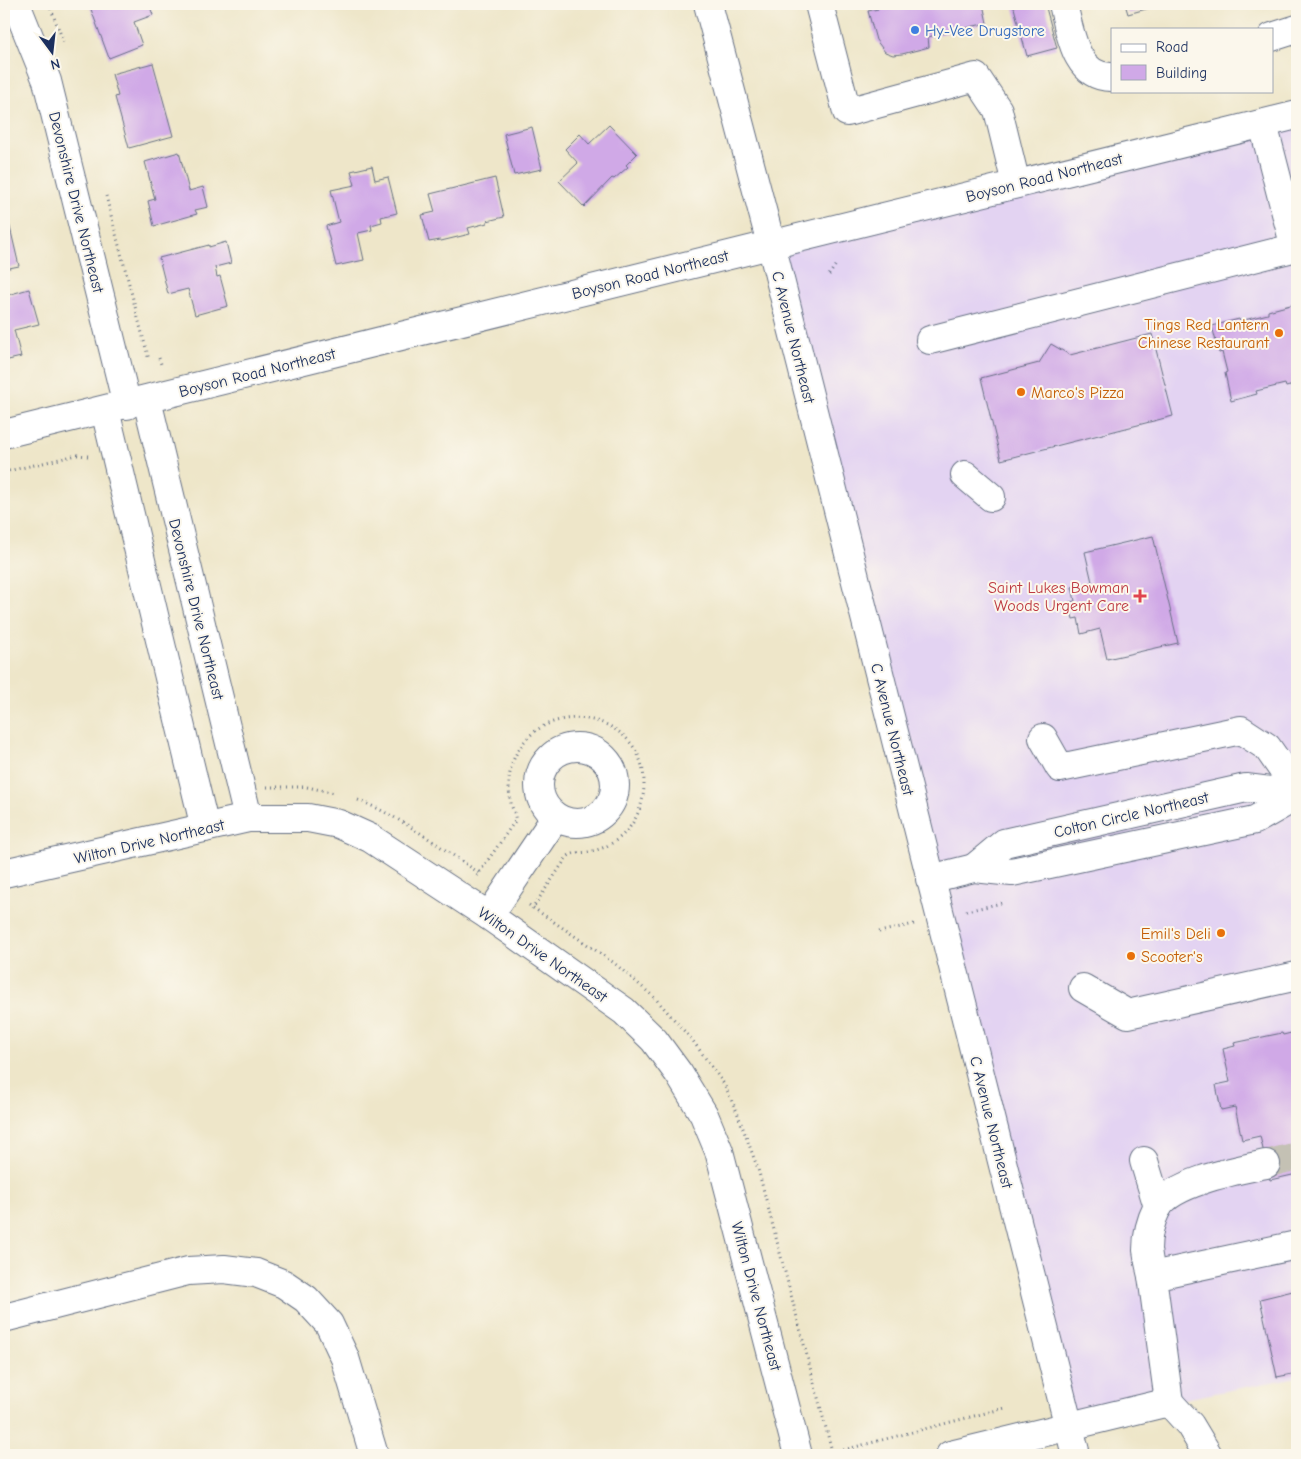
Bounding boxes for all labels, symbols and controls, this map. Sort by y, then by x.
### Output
place label: Hy-Vee Drugstore [925,22,1045,40]
marker: Hy-Vee Drugstore [909,24,921,36]
north arrow [28,28,78,78]
legend [1111,28,1274,92]
text: Road [1156,38,1188,56]
text: N [49,55,62,73]
text: Building [1156,64,1207,82]
street label: Devonshire Drive Northeast [45,110,107,295]
street label: Boyson Road Northeast [964,150,1125,206]
street label: Boyson Road Northeast [570,247,731,303]
street label: C Avenue Northeast [768,269,818,405]
place label: Tings Red Lantern Chinese Restaurant [1138,316,1269,352]
marker: Tings Red Lantern Chinese Restaurant [1273,327,1285,339]
street label: Boyson Road Northeast [177,345,338,401]
place label: Marco's Pizza [1031,384,1124,402]
marker: Marco's Pizza [1015,386,1027,398]
street label: Devonshire Drive Northeast [165,517,227,702]
place label: Saint Lukes Bowman Woods Urgent Care [988,579,1129,615]
marker: Saint Lukes Bowman Woods Urgent Care [1133,589,1147,603]
street label: C Avenue Northeast [867,661,917,797]
street label: Colton Circle Northeast [1052,788,1211,842]
street label: Wilton Drive Northeast [72,816,226,868]
street label: Wilton Drive Northeast [474,903,611,1006]
place label: Emil's Deli [1141,925,1211,943]
marker: Emil's Deli [1215,927,1227,939]
place label: Scooter's [1141,948,1203,966]
marker: Scooter's [1125,950,1137,962]
street label: C Avenue Northeast [966,1054,1016,1190]
street label: Wilton Drive Northeast [727,1220,785,1373]

